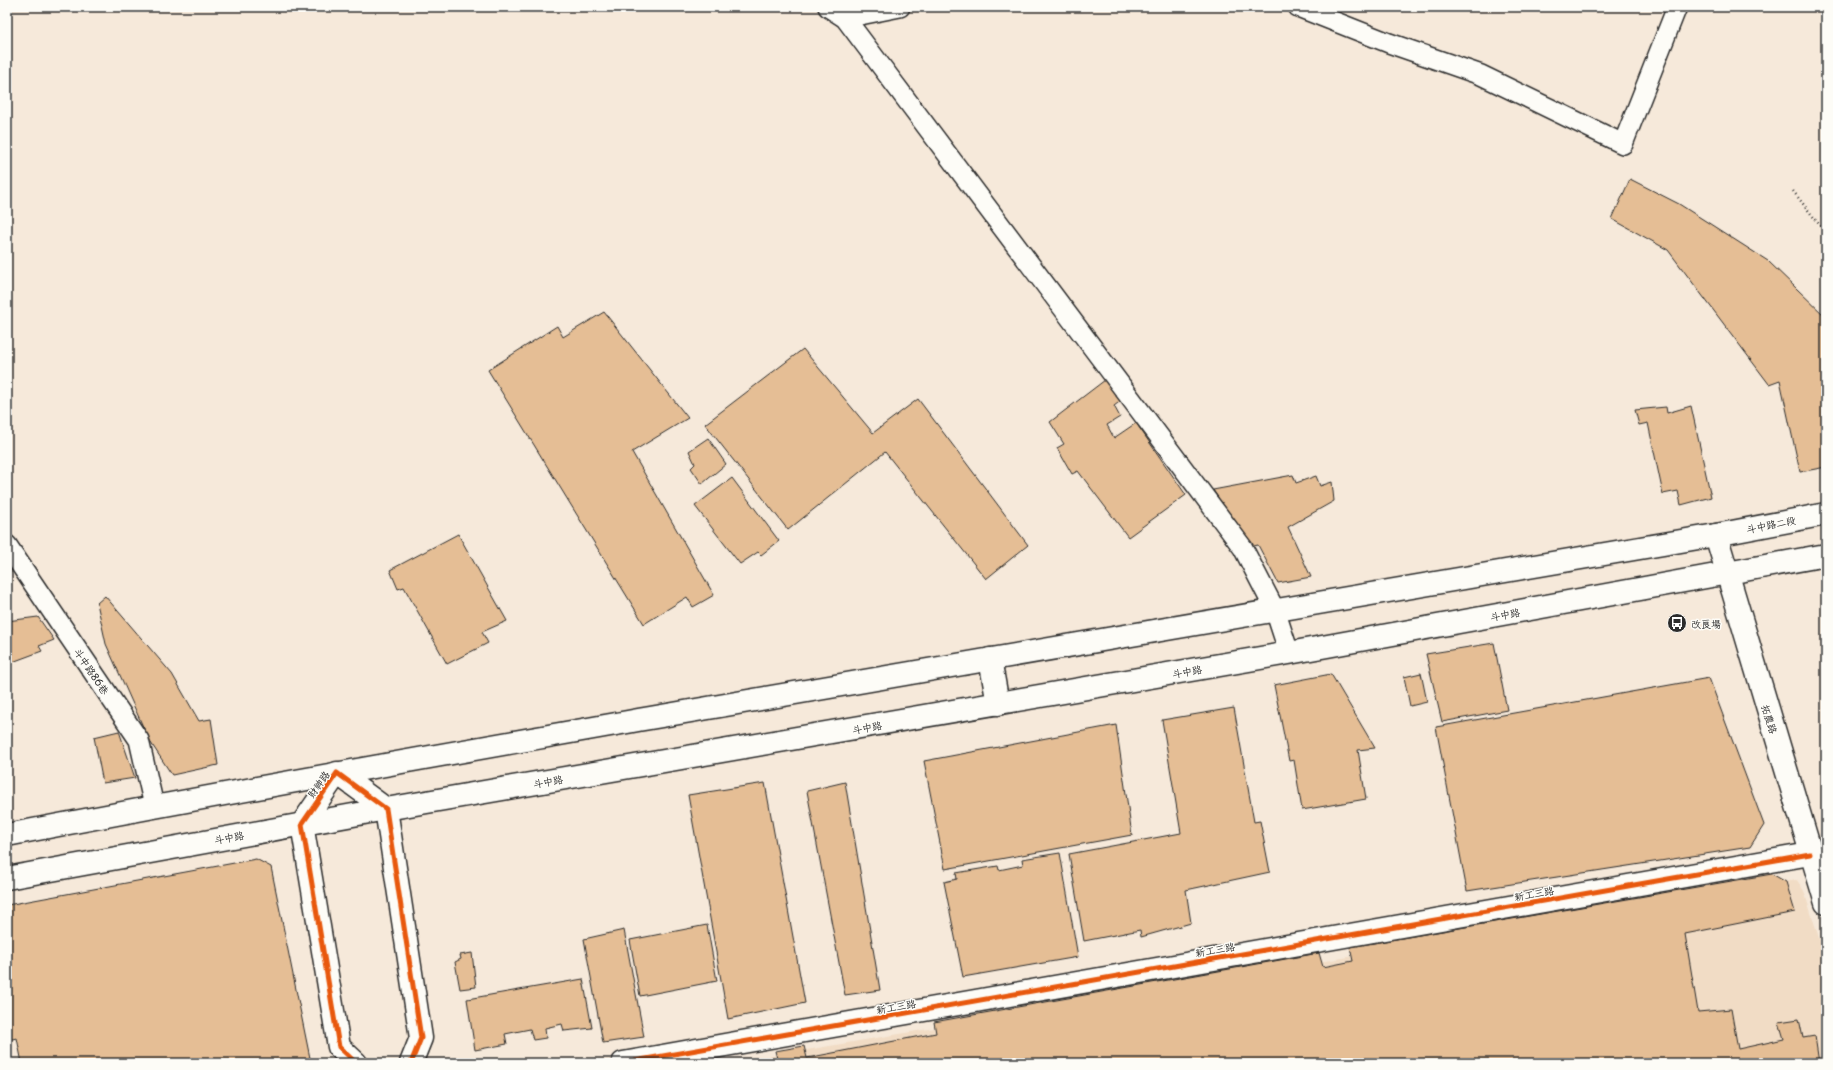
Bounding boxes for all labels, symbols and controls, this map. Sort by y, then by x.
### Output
street label: 斗中路二段 [1745,512,1797,536]
street label: 斗中路 [1489,604,1521,624]
bus stop icon: 改良場 [1666,612,1688,634]
place label: 改良場 [1691,616,1721,631]
street label: 斗中路86巷 [71,645,114,698]
street label: 斗中路 [1171,661,1203,681]
street label: 拓農路 [1758,702,1782,736]
street label: 斗中路 [851,717,883,737]
street label: 財神路 [303,767,333,801]
street label: 斗中路 [532,771,564,791]
street label: 斗中路 [213,827,245,847]
street label: 新工三路 [1513,882,1555,904]
street label: 新工三路 [1194,938,1236,960]
street label: 新工三路 [875,995,917,1017]

